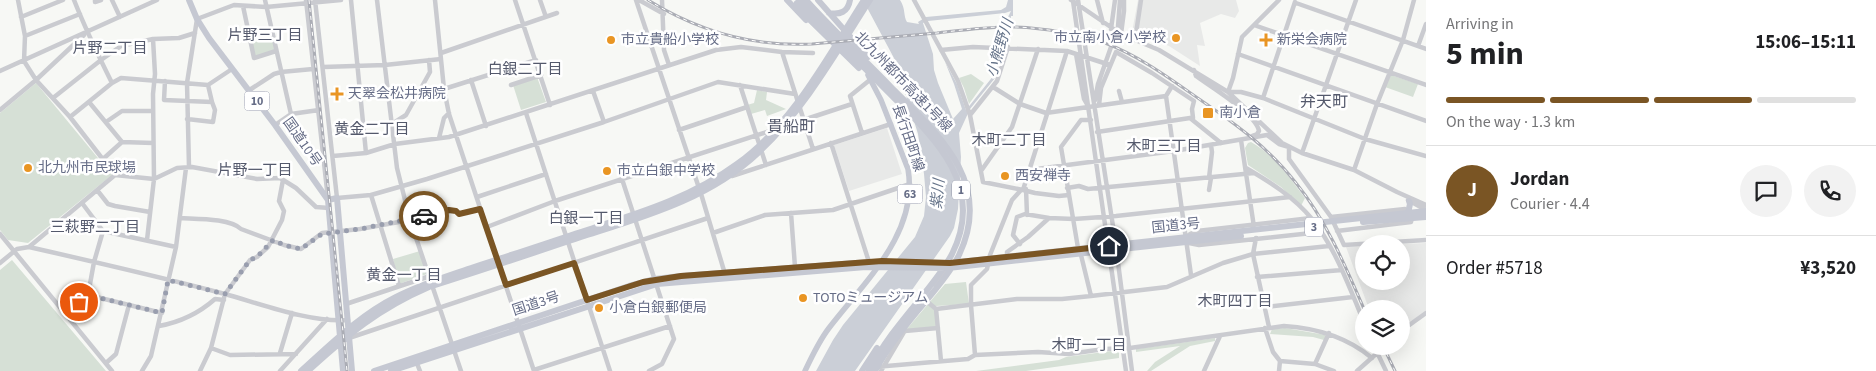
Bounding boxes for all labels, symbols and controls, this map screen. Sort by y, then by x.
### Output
text: Arriving in [1446,13,1514,35]
water label: 小熊野川 [981,14,1019,80]
district label: 片野三丁目 [227,25,303,46]
street label: 北九州都市高速1号線 [850,27,956,137]
place label: 市立南小倉小学校 [1054,28,1166,48]
text: 15:06–15:11 [1755,29,1856,56]
place label: 市立貴船小学校 [621,30,719,50]
place label: 新栄会病院 [1277,30,1347,50]
text: 5 min [1446,31,1524,77]
marker: 市立南小倉小学校 [1170,32,1182,44]
marker: 新栄会病院 [1259,33,1273,47]
marker: 市立貴船小学校 [605,34,617,46]
district label: 片野二丁目 [72,38,148,59]
district label: 白銀二丁目 [487,59,563,80]
place label: 天翠会松井病院 [348,84,446,104]
marker: 天翠会松井病院 [330,87,344,101]
district label: 弁天町 [1300,91,1348,113]
road number: 10 [244,92,270,110]
street label: 長行田町線 [887,102,929,174]
place label: 南小倉 [1219,103,1261,123]
marker: 南小倉 [1201,106,1215,120]
text: On the way · 1.3 km [1446,111,1575,133]
street label: 国道10号 [278,113,326,171]
district label: 貴船町 [767,116,815,138]
district label: 黄金二丁目 [334,119,410,140]
district label: 木町二丁目 [971,130,1047,151]
district label: 木町三丁目 [1126,136,1202,157]
place label: 北九州市民球場 [38,158,136,178]
district label: 片野一丁目 [217,160,293,181]
place label: 市立白銀中学校 [617,161,715,181]
marker: 北九州市民球場 [22,162,34,174]
marker: 市立白銀中学校 [601,165,613,177]
button: chat [1740,165,1792,217]
button: phone [1804,165,1856,217]
place label: 西安禅寺 [1015,166,1071,186]
text: Jordan [1510,166,1569,193]
marker: 西安禅寺 [999,170,1011,182]
water label: 紫川 [926,176,950,210]
text: J [1467,177,1477,204]
road number: 1 [952,180,970,200]
road number: 63 [898,184,922,203]
courier [399,191,449,241]
text: Courier · 4.4 [1510,193,1590,215]
icon: car [410,202,438,230]
district label: 白銀一丁目 [548,208,624,229]
street label: 国道3号 [1151,213,1201,239]
district label: 三萩野二丁目 [50,217,140,238]
road number: 3 [1305,218,1323,236]
pin [1088,225,1130,267]
icon: home [1095,232,1123,260]
map controls [1355,235,1410,355]
button: locate [1355,235,1410,290]
text: Order #5718 [1446,255,1543,282]
text: ¥3,520 [1800,255,1856,282]
district label: 黄金一丁目 [366,265,442,286]
pin [58,281,100,323]
street label: 国道3号 [510,287,562,321]
icon: bag [65,288,93,316]
place label: TOTOミュージアム [813,288,928,308]
district label: 木町四丁目 [1197,291,1273,312]
marker: TOTOミュージアム [797,292,809,304]
place label: 小倉白銀郵便局 [609,298,707,318]
button: layers [1355,300,1410,355]
marker: 小倉白銀郵便局 [593,302,605,314]
district label: 木町一丁目 [1051,335,1127,356]

